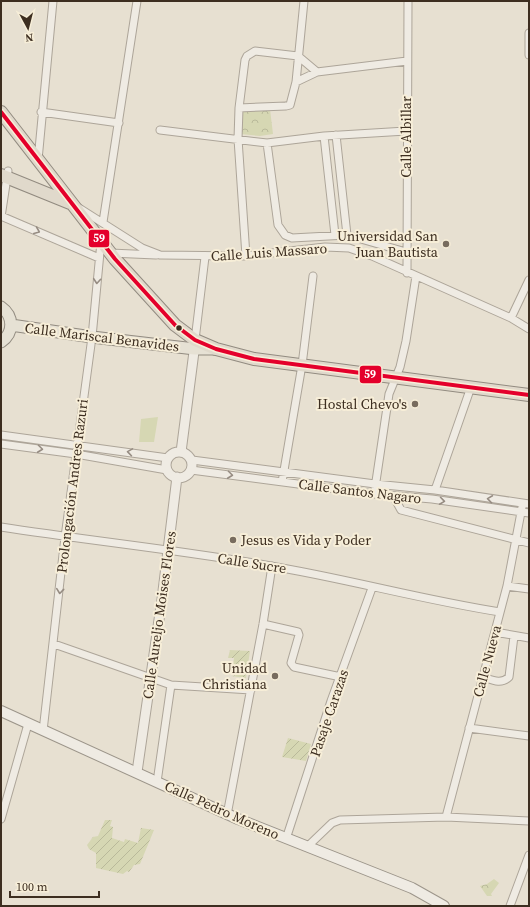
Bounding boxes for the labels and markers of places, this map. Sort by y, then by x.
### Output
place label: Universidad San Juan Bautista [337,226,439,262]
marker: Universidad San Juan Bautista [441,239,451,249]
unlabelled marker [174,323,184,333]
place label: Hostal Chevo's [317,394,407,414]
marker: Hostal Chevo's [410,399,420,409]
place label: Jesus es Vida y Poder [240,530,371,550]
marker: Jesus es Vida y Poder [228,535,238,545]
place label: Unidad Christiana [202,658,268,694]
marker: Unidad Christiana [270,671,280,681]

